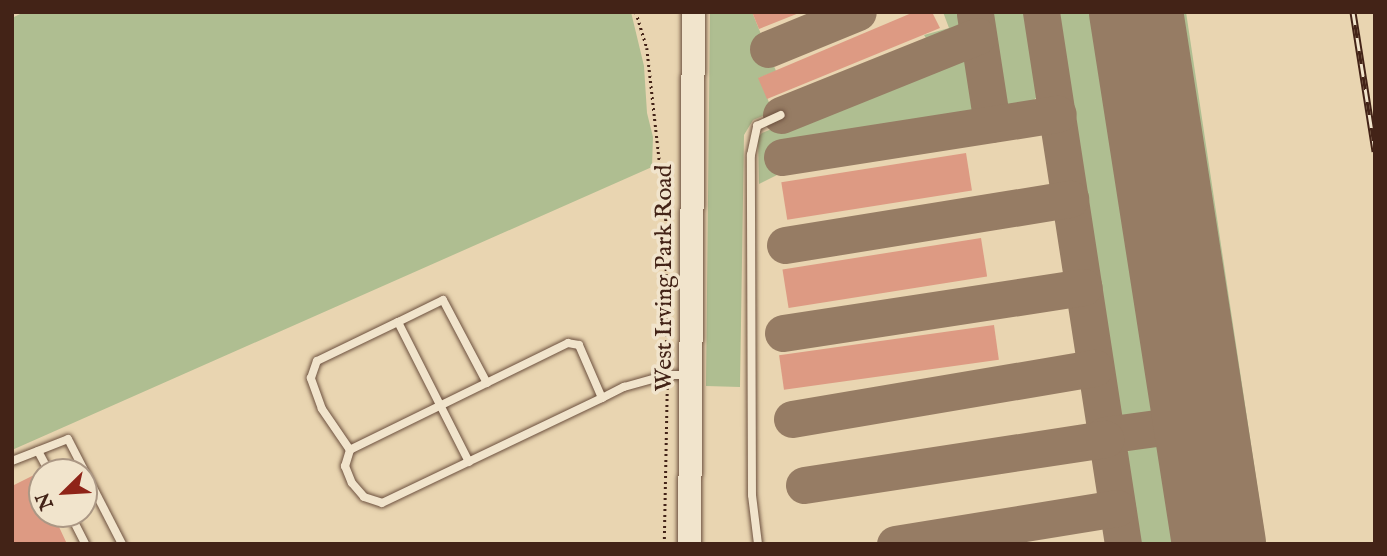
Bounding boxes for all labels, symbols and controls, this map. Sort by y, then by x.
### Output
street label: West Irving Park Road [651,164,679,392]
north arrow [28,458,98,528]
text: N [31,488,60,513]

